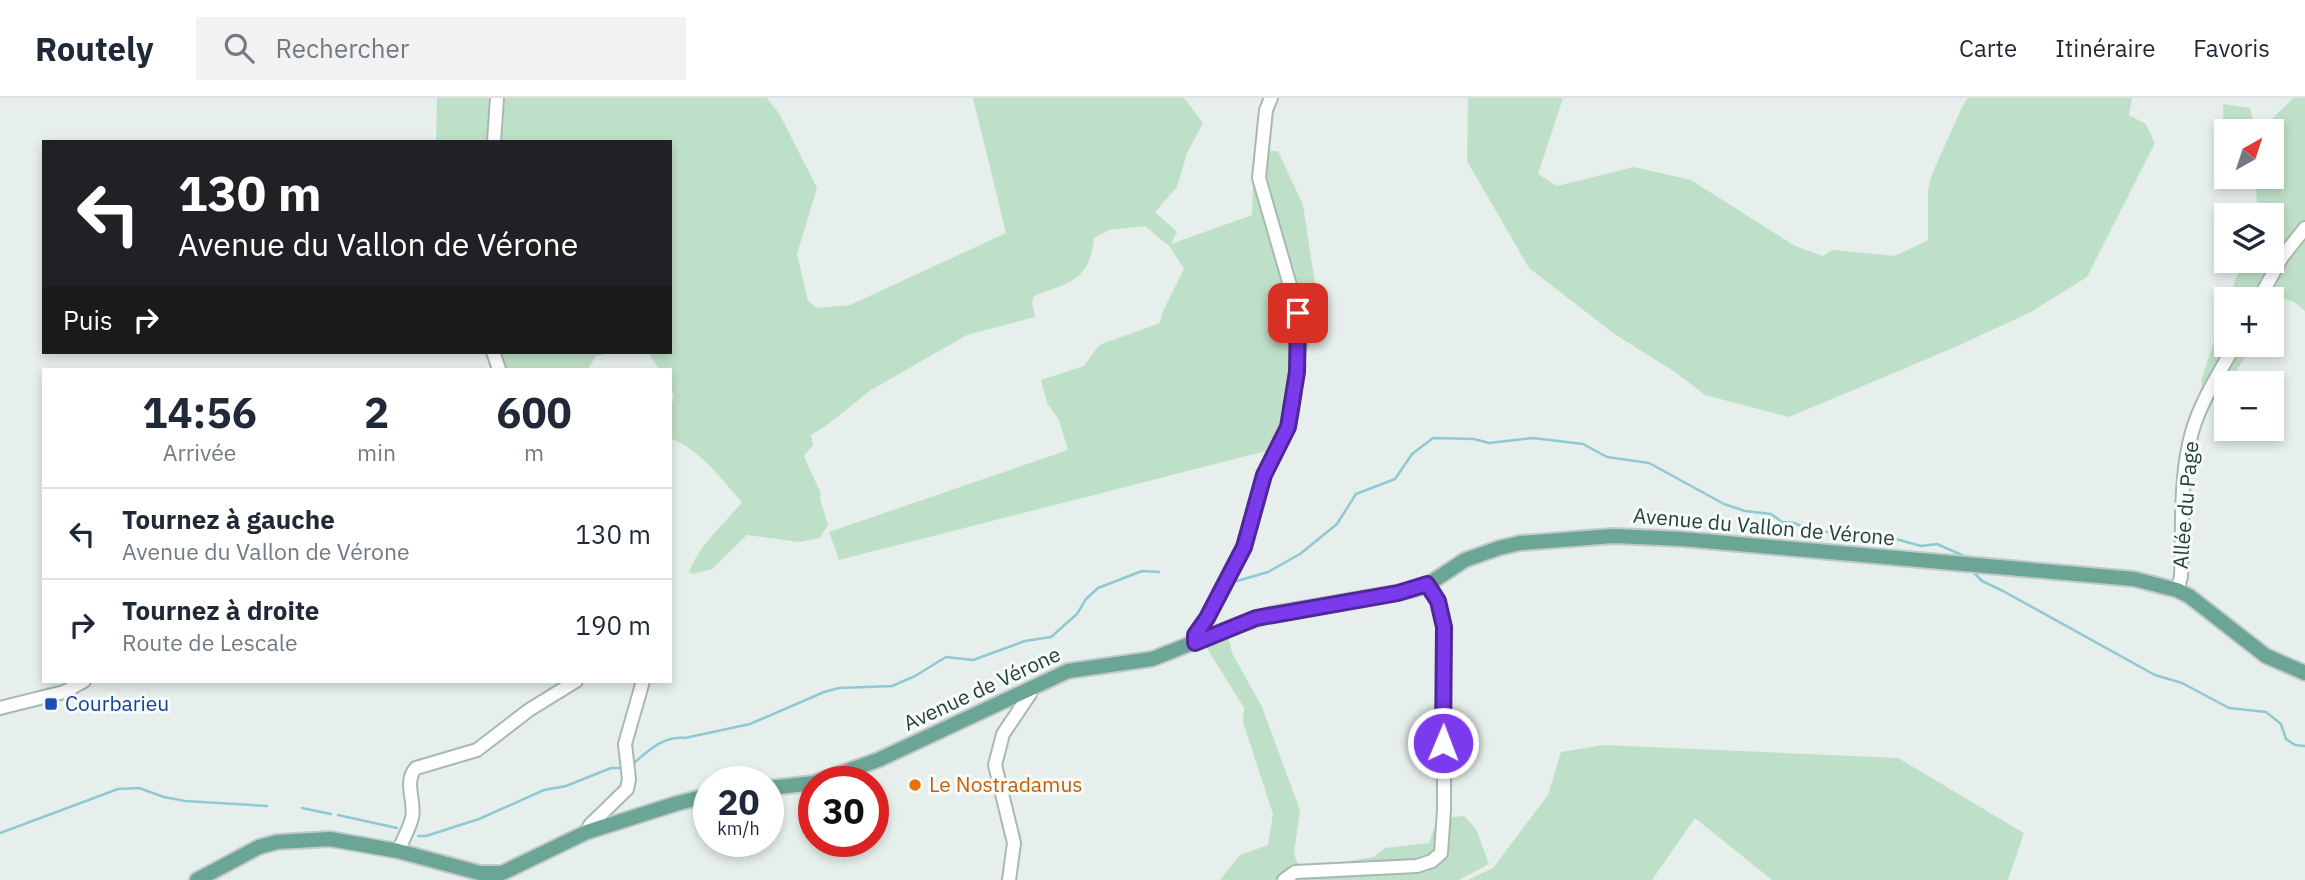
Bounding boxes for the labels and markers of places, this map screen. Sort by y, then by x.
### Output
pin [1268,283,1328,343]
place label: Courbarieu [65,689,169,717]
marker: Courbarieu [43,696,59,712]
place label: Le Nostradamus [929,770,1083,798]
marker: Le Nostradamus [907,777,923,793]

